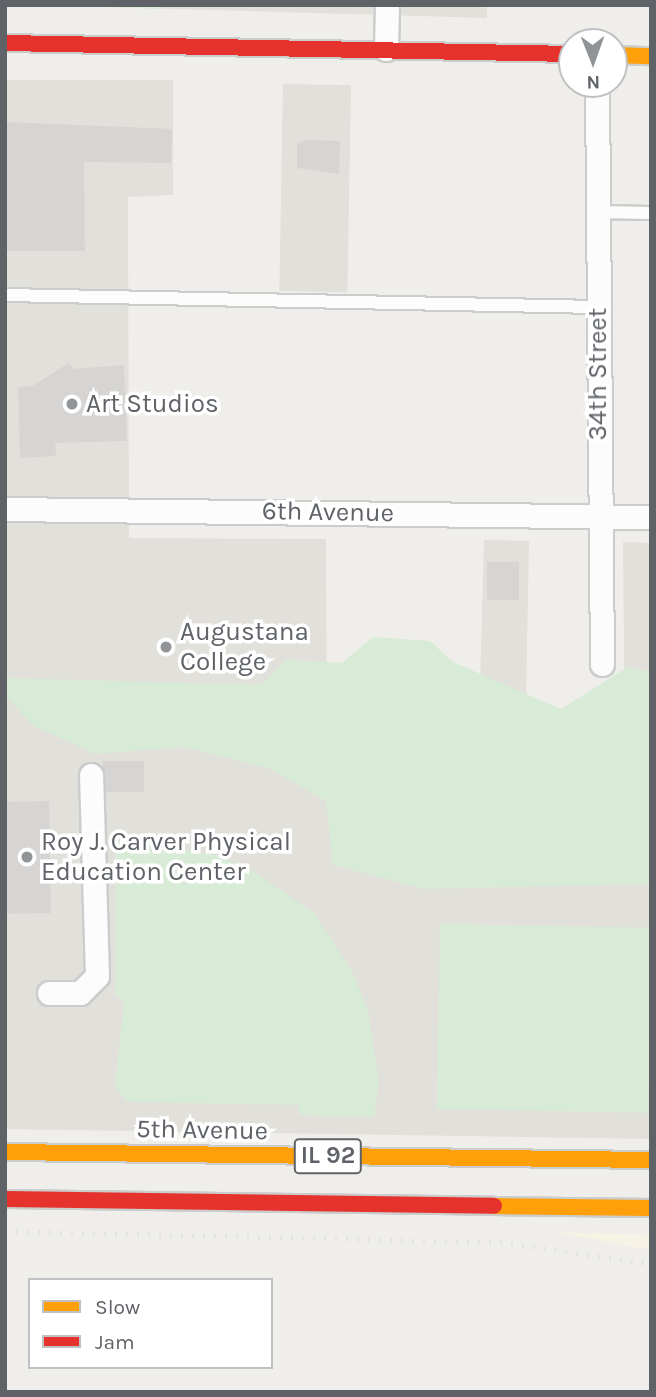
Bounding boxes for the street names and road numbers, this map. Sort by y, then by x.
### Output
street label: 34th Street [582,308,614,440]
street label: 6th Avenue [262,495,394,529]
street label: 5th Avenue [136,1113,268,1147]
road number: IL 92 [293,1136,363,1176]

